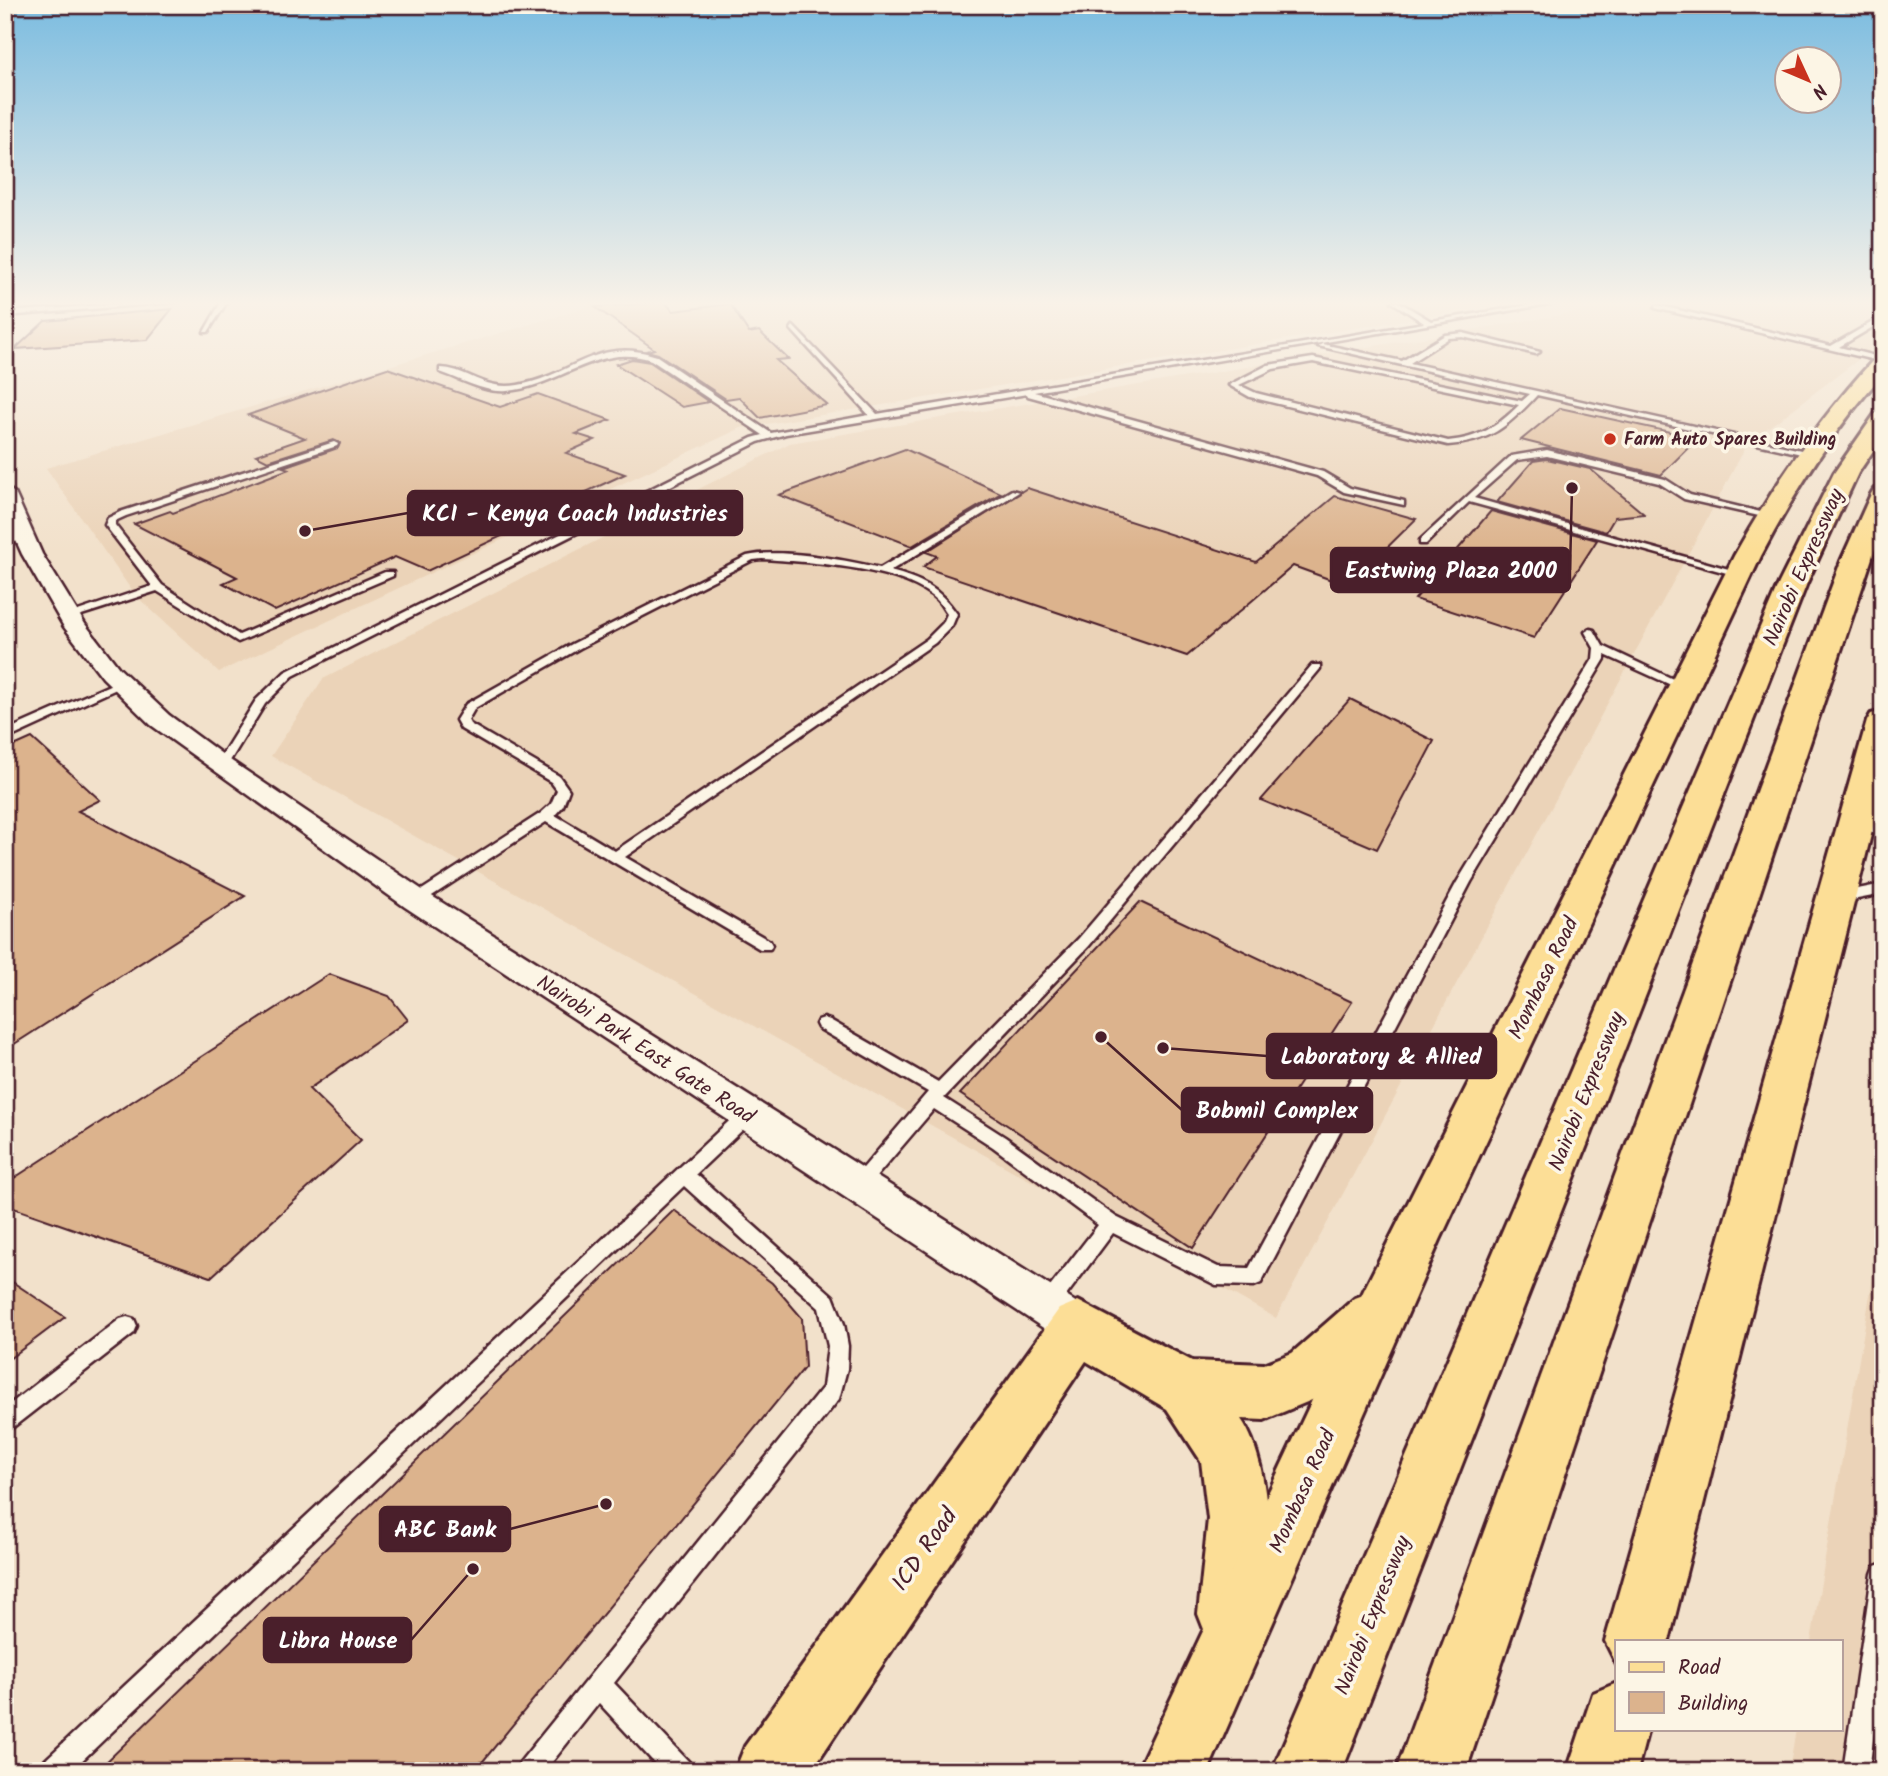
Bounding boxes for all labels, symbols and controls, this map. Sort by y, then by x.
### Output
north arrow [1772,46,1842,116]
text: N [1804,76,1834,105]
place label: Farm Auto Spares Building [1624,426,1836,455]
marker: Farm Auto Spares Building [1602,431,1618,447]
street label: Nairobi Expressway [1755,483,1854,652]
callout: KCI - Kenya Coach Industries [408,491,742,535]
text: KCI - Kenya Coach Industries [422,497,728,533]
callout: Eastwing Plaza 2000 [1331,548,1570,592]
text: Eastwing Plaza 2000 [1345,554,1557,590]
street label: Mombasa Road [1500,911,1589,1046]
street label: Nairobi Park East Gate Road [529,967,761,1134]
street label: Nairobi Expressway [1540,1007,1634,1176]
callout: Laboratory & Allied [1267,1034,1496,1078]
text: Laboratory & Allied [1280,1040,1482,1076]
callout: Bobmil Complex [1182,1088,1372,1132]
text: Bobmil Complex [1196,1094,1359,1130]
street label: Mombasa Road [1261,1424,1346,1559]
street label: ICD Road [882,1499,969,1600]
callout: ABC Bank [380,1507,510,1551]
text: ABC Bank [394,1513,497,1549]
street label: Nairobi Expressway [1326,1531,1420,1700]
callout: Libra House [264,1618,411,1662]
text: Libra House [278,1624,398,1660]
legend [1615,1640,1842,1730]
text: Road [1678,1652,1721,1685]
text: Building [1678,1688,1748,1721]

